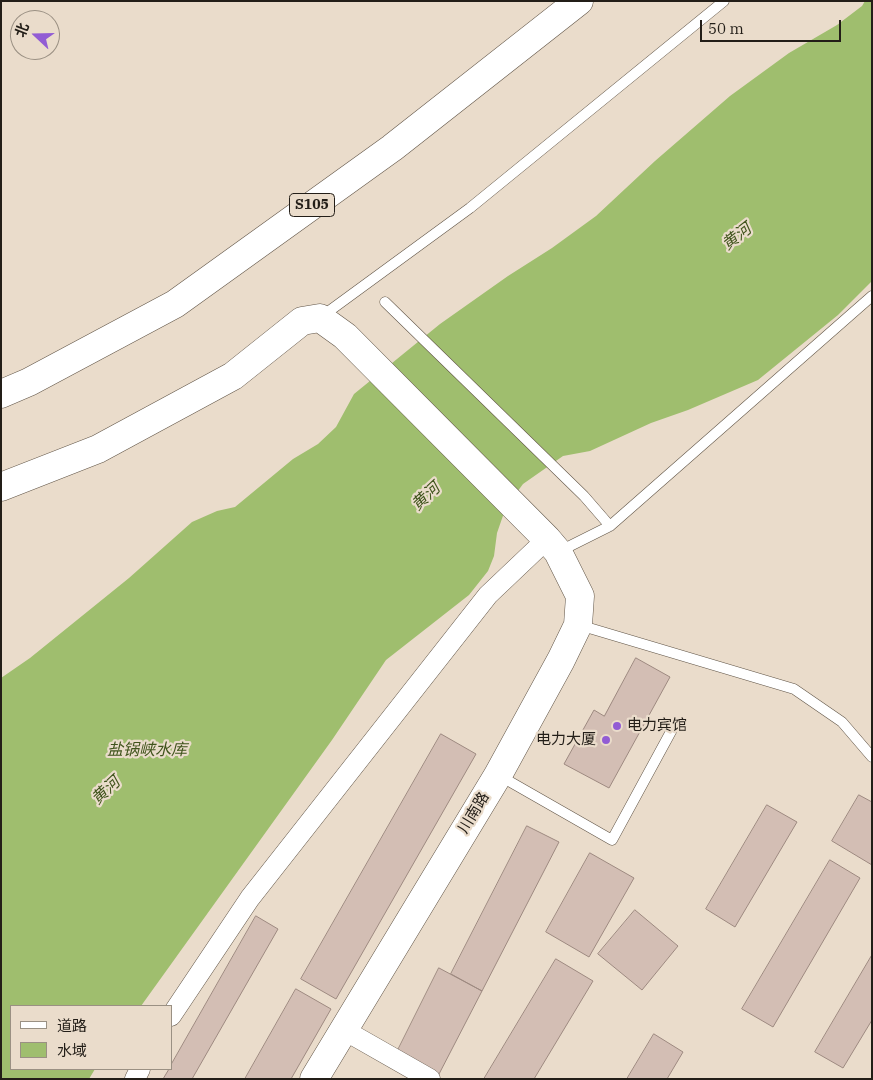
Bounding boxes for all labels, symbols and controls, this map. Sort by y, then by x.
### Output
north arrow [10,10,60,60]
scale bar [703,10,844,42]
text: 50 m [708,19,744,38]
text: 北 [11,20,33,40]
road number: S105 [290,194,334,216]
water label: 黄河 [718,220,756,254]
water label: 黄河 [408,479,444,515]
place label: 电力宾馆 [627,717,687,735]
marker: 电力宾馆 [611,720,623,732]
place label: 电力大厦 [536,731,596,749]
marker: 电力大厦 [600,734,612,746]
water label: 盐锅峡水库 [107,740,187,760]
water label: 黄河 [88,773,124,809]
street label: 川南路 [455,789,493,837]
legend [10,1005,172,1070]
text: 道路 [57,1016,87,1035]
text: 水域 [57,1041,87,1060]

